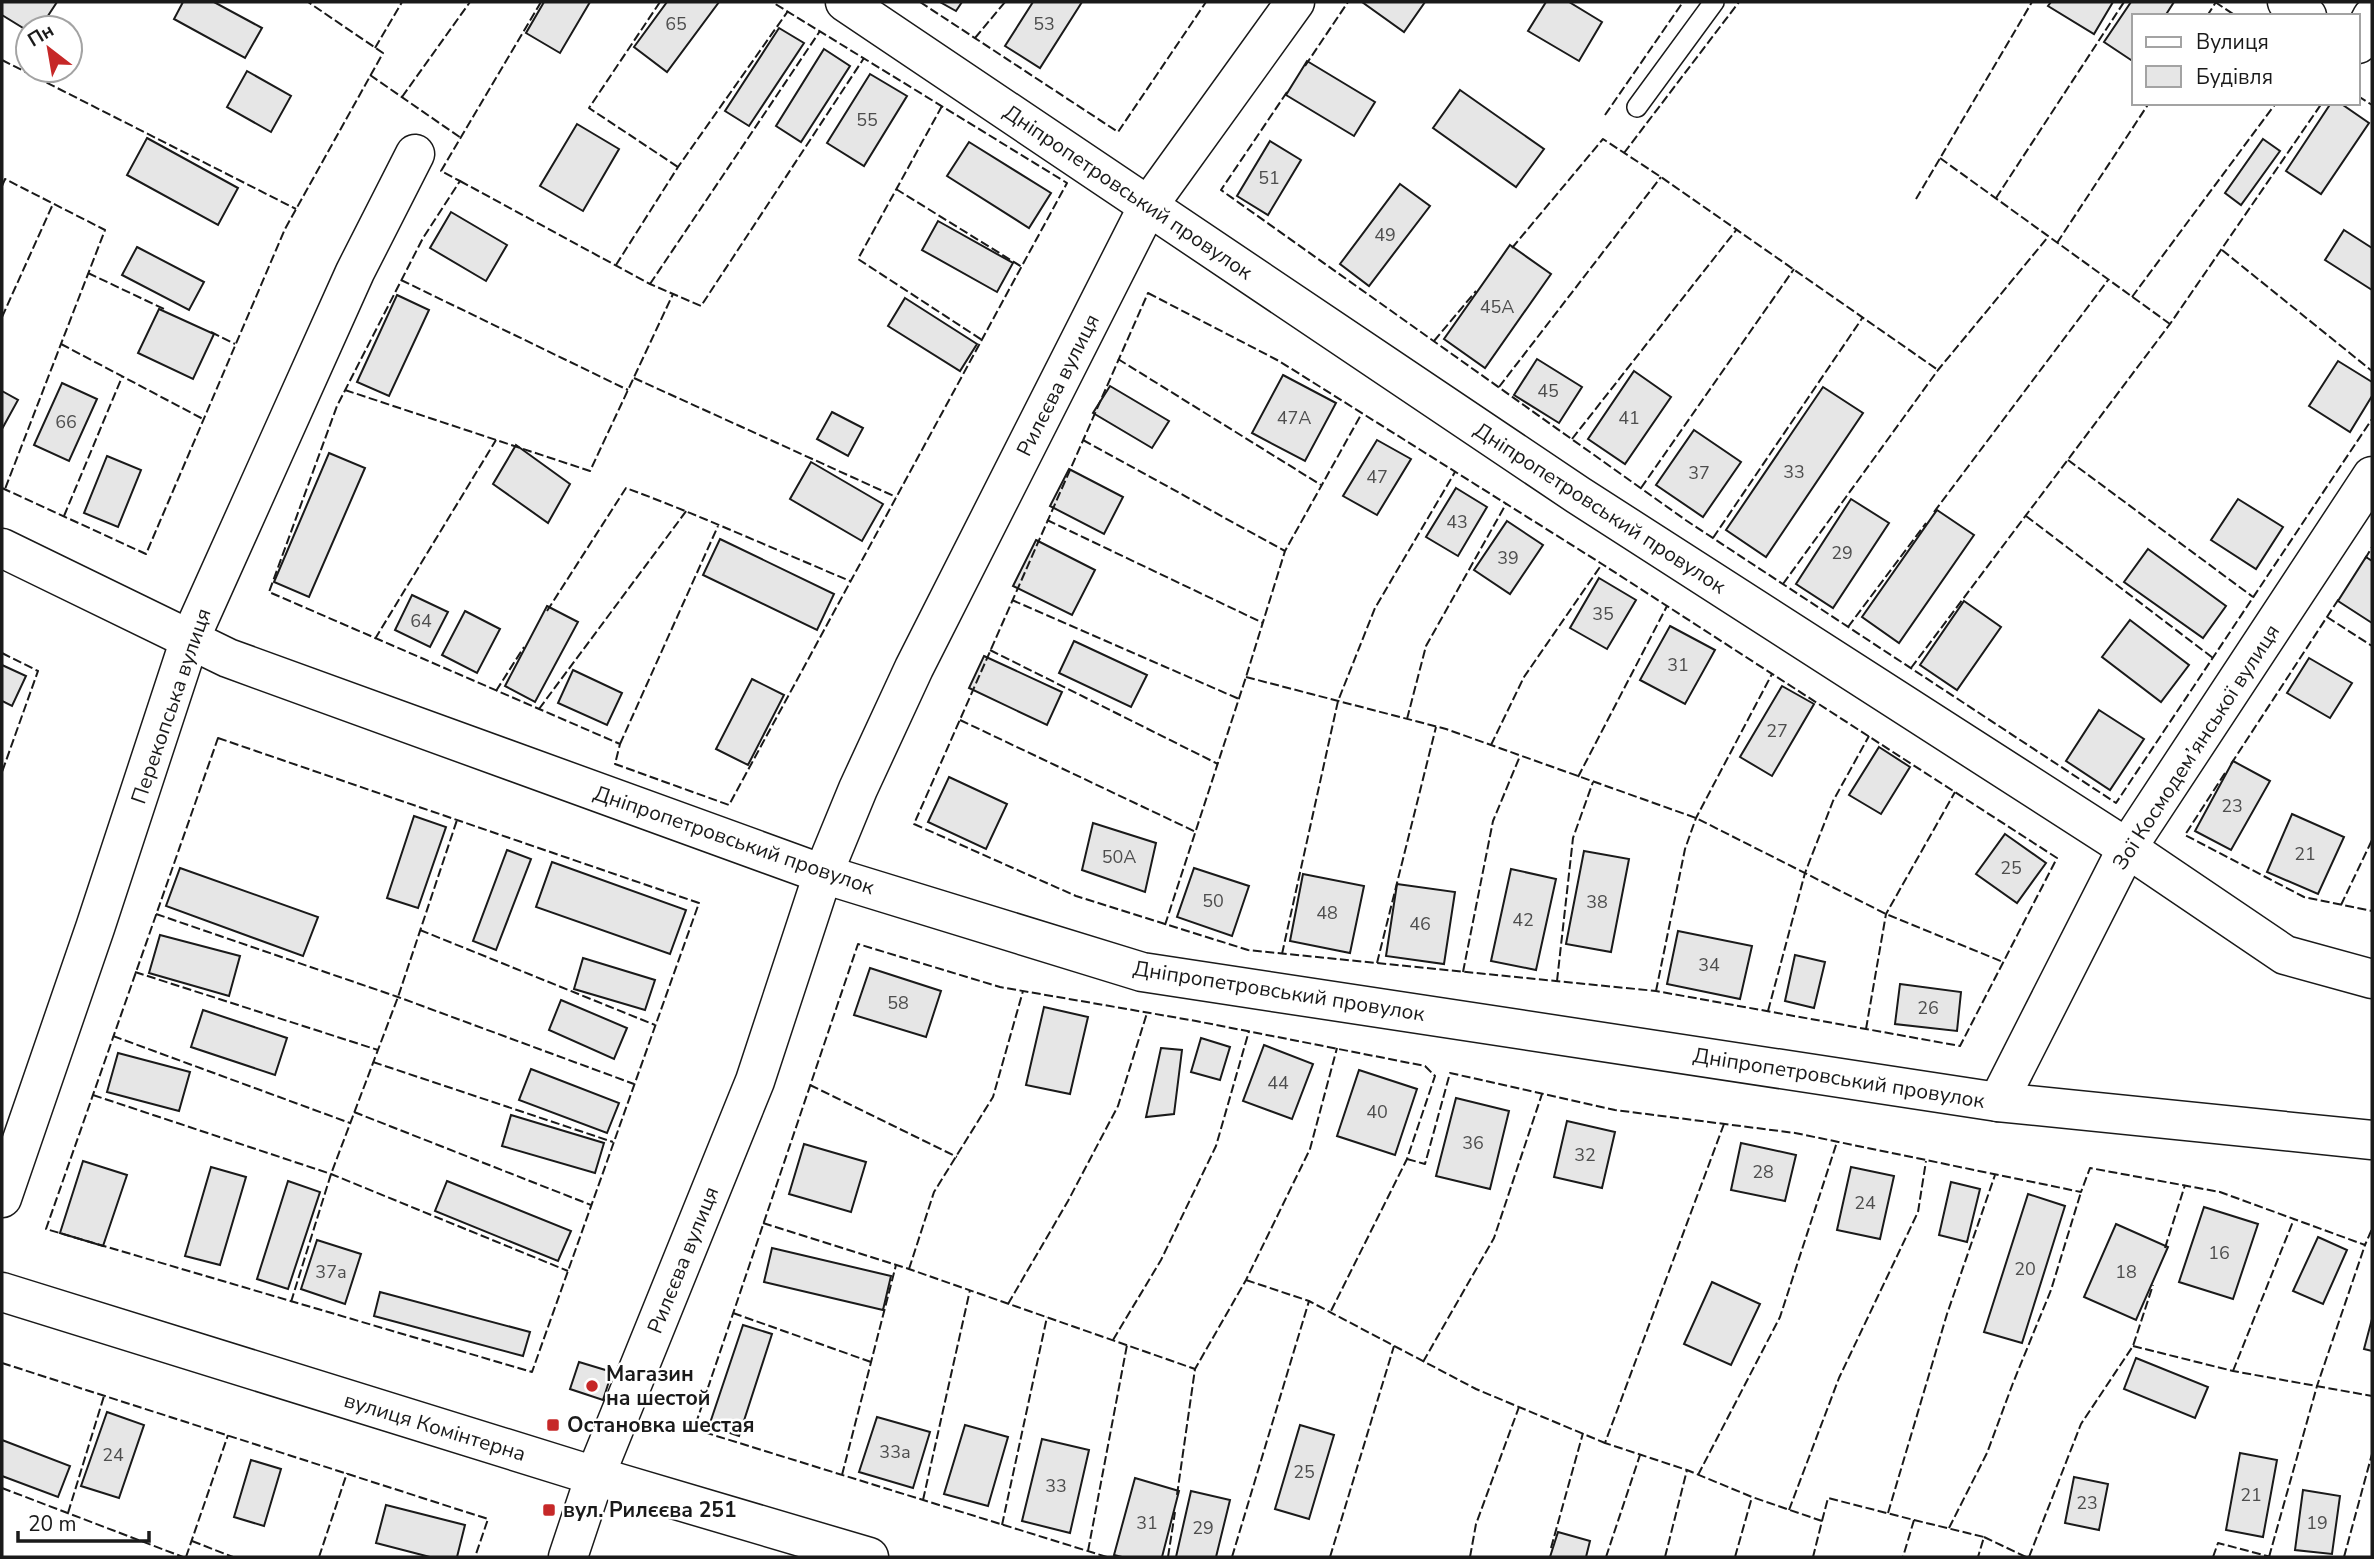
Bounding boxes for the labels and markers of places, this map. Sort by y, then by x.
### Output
place label: Магазин на шестой [606,1360,710,1412]
marker: Магазин на шестой [584,1378,600,1394]
place label: Остановка шестая [567,1411,755,1439]
marker: Остановка шестая [545,1417,561,1433]
place label: вул. Рилєєва 251 [563,1496,736,1524]
marker: вул. Рилєєва 251 [541,1502,557,1518]

